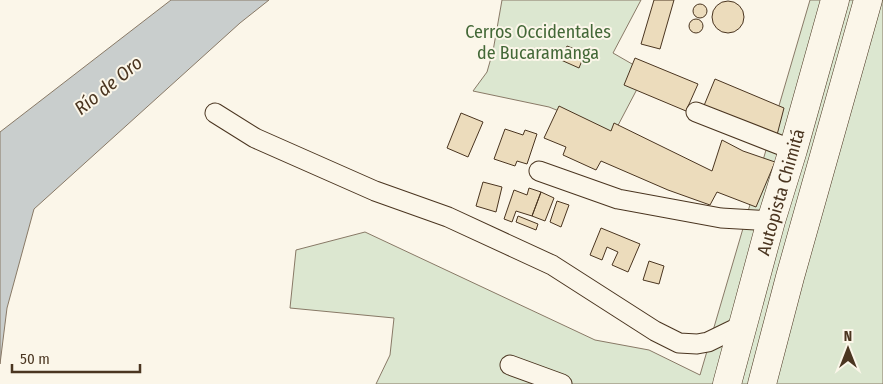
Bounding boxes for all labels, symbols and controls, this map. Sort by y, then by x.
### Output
park label: Cerros Occidentales de Bucaramanga [465,21,611,64]
water label: Río de Oro [70,51,147,120]
street label: Autopista Chimitá [752,126,810,258]
north arrow [823,324,873,374]
text: N [844,328,852,345]
scale bar [12,342,140,374]
text: 50 m [20,350,50,368]

